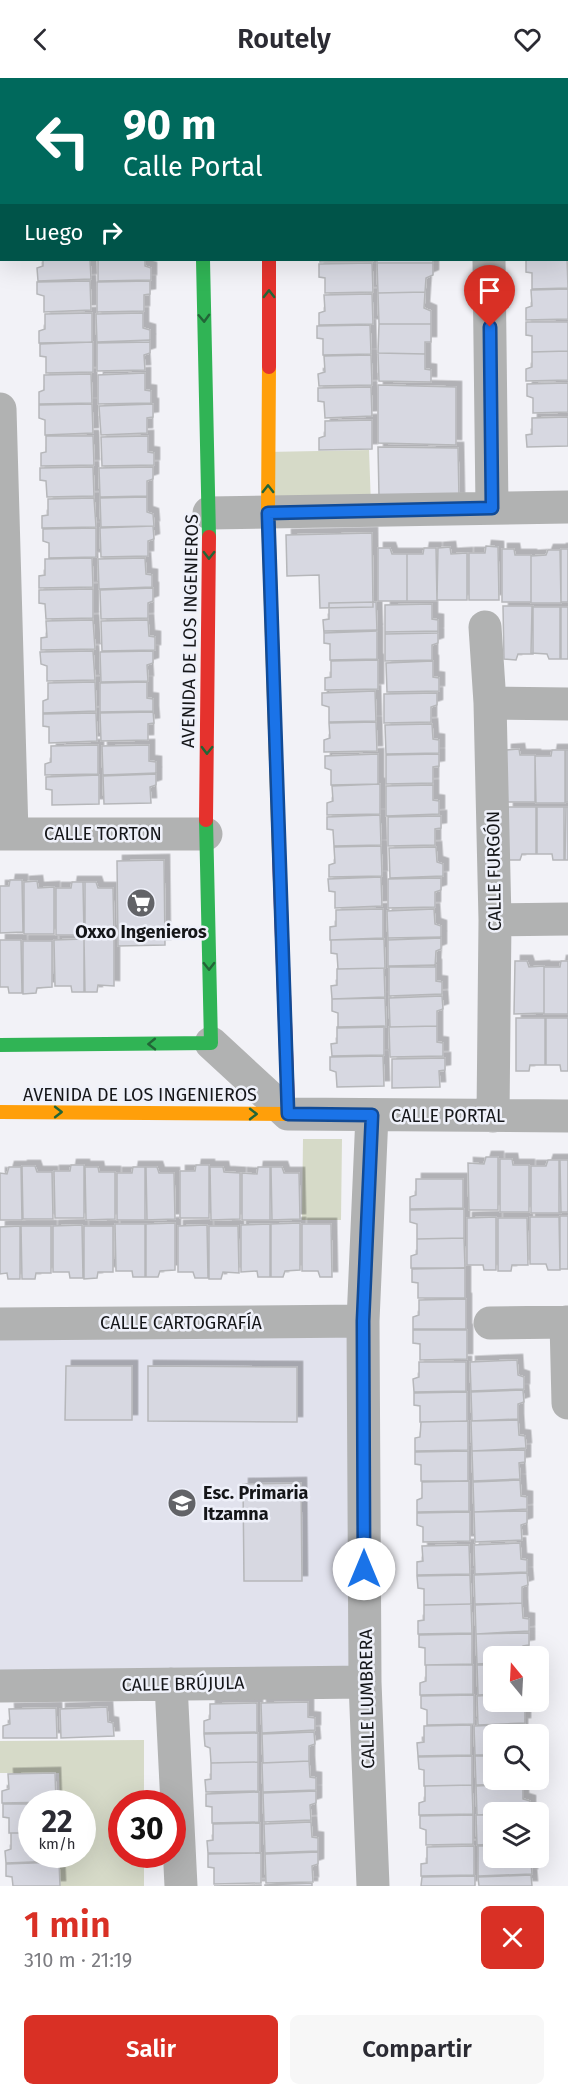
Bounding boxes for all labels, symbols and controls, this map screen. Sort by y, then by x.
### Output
icon: back [24,23,57,56]
text: Routely [237,23,331,55]
icon: heart [511,23,544,56]
text: 90 m [123,100,217,150]
icon: left [24,102,102,180]
text: Calle Portal [123,151,263,183]
icon: right [95,216,128,249]
text: Luego [24,219,83,246]
pin [464,265,515,327]
icon: arrive [473,274,506,307]
one-way arrow [263,289,275,298]
one-way arrow [198,313,210,322]
one-way arrow [262,484,274,493]
street label: AVENIDA DE LOS INGENIEROS [177,514,203,748]
one-way arrow [203,550,215,559]
one-way arrow [201,745,213,754]
street label: CALLE FURGÓN [482,811,506,931]
street label: CALLE TORTON [44,823,162,845]
supermarket icon: Oxxo Ingenieros [125,887,157,919]
place label: Oxxo Ingenieros [75,921,207,943]
one-way arrow [203,961,215,970]
one-way arrow [148,1038,157,1050]
street label: AVENIDA DE LOS INGENIEROS [23,1084,257,1106]
street label: CALLE PORTAL [391,1105,505,1127]
one-way arrow [54,1106,63,1118]
one-way arrow [249,1108,258,1120]
street label: CALLE CARTOGRAFÍA [100,1311,263,1334]
place label: Esc. Primaria Itzamna [203,1482,309,1525]
school or university icon: Esc. Primaria Itzamna [166,1487,198,1519]
position arrow [332,1537,396,1601]
street label: CALLE LUMBRERA [355,1628,379,1769]
north arrow [483,1646,549,1712]
map controls [483,1646,549,1868]
street label: CALLE BRÚJULA [121,1671,245,1696]
button: search [483,1724,549,1790]
speed limit sign: 30 [108,1790,186,1868]
button: layers [483,1802,549,1868]
text: 22 [41,1804,73,1840]
text: km/h [38,1835,76,1853]
text: 1 min [24,1903,111,1947]
button: close [481,1906,544,1969]
text: 310 m · 21:19 [24,1948,132,1972]
button: Salir [24,2015,278,2084]
button: Compartir [290,2015,544,2084]

